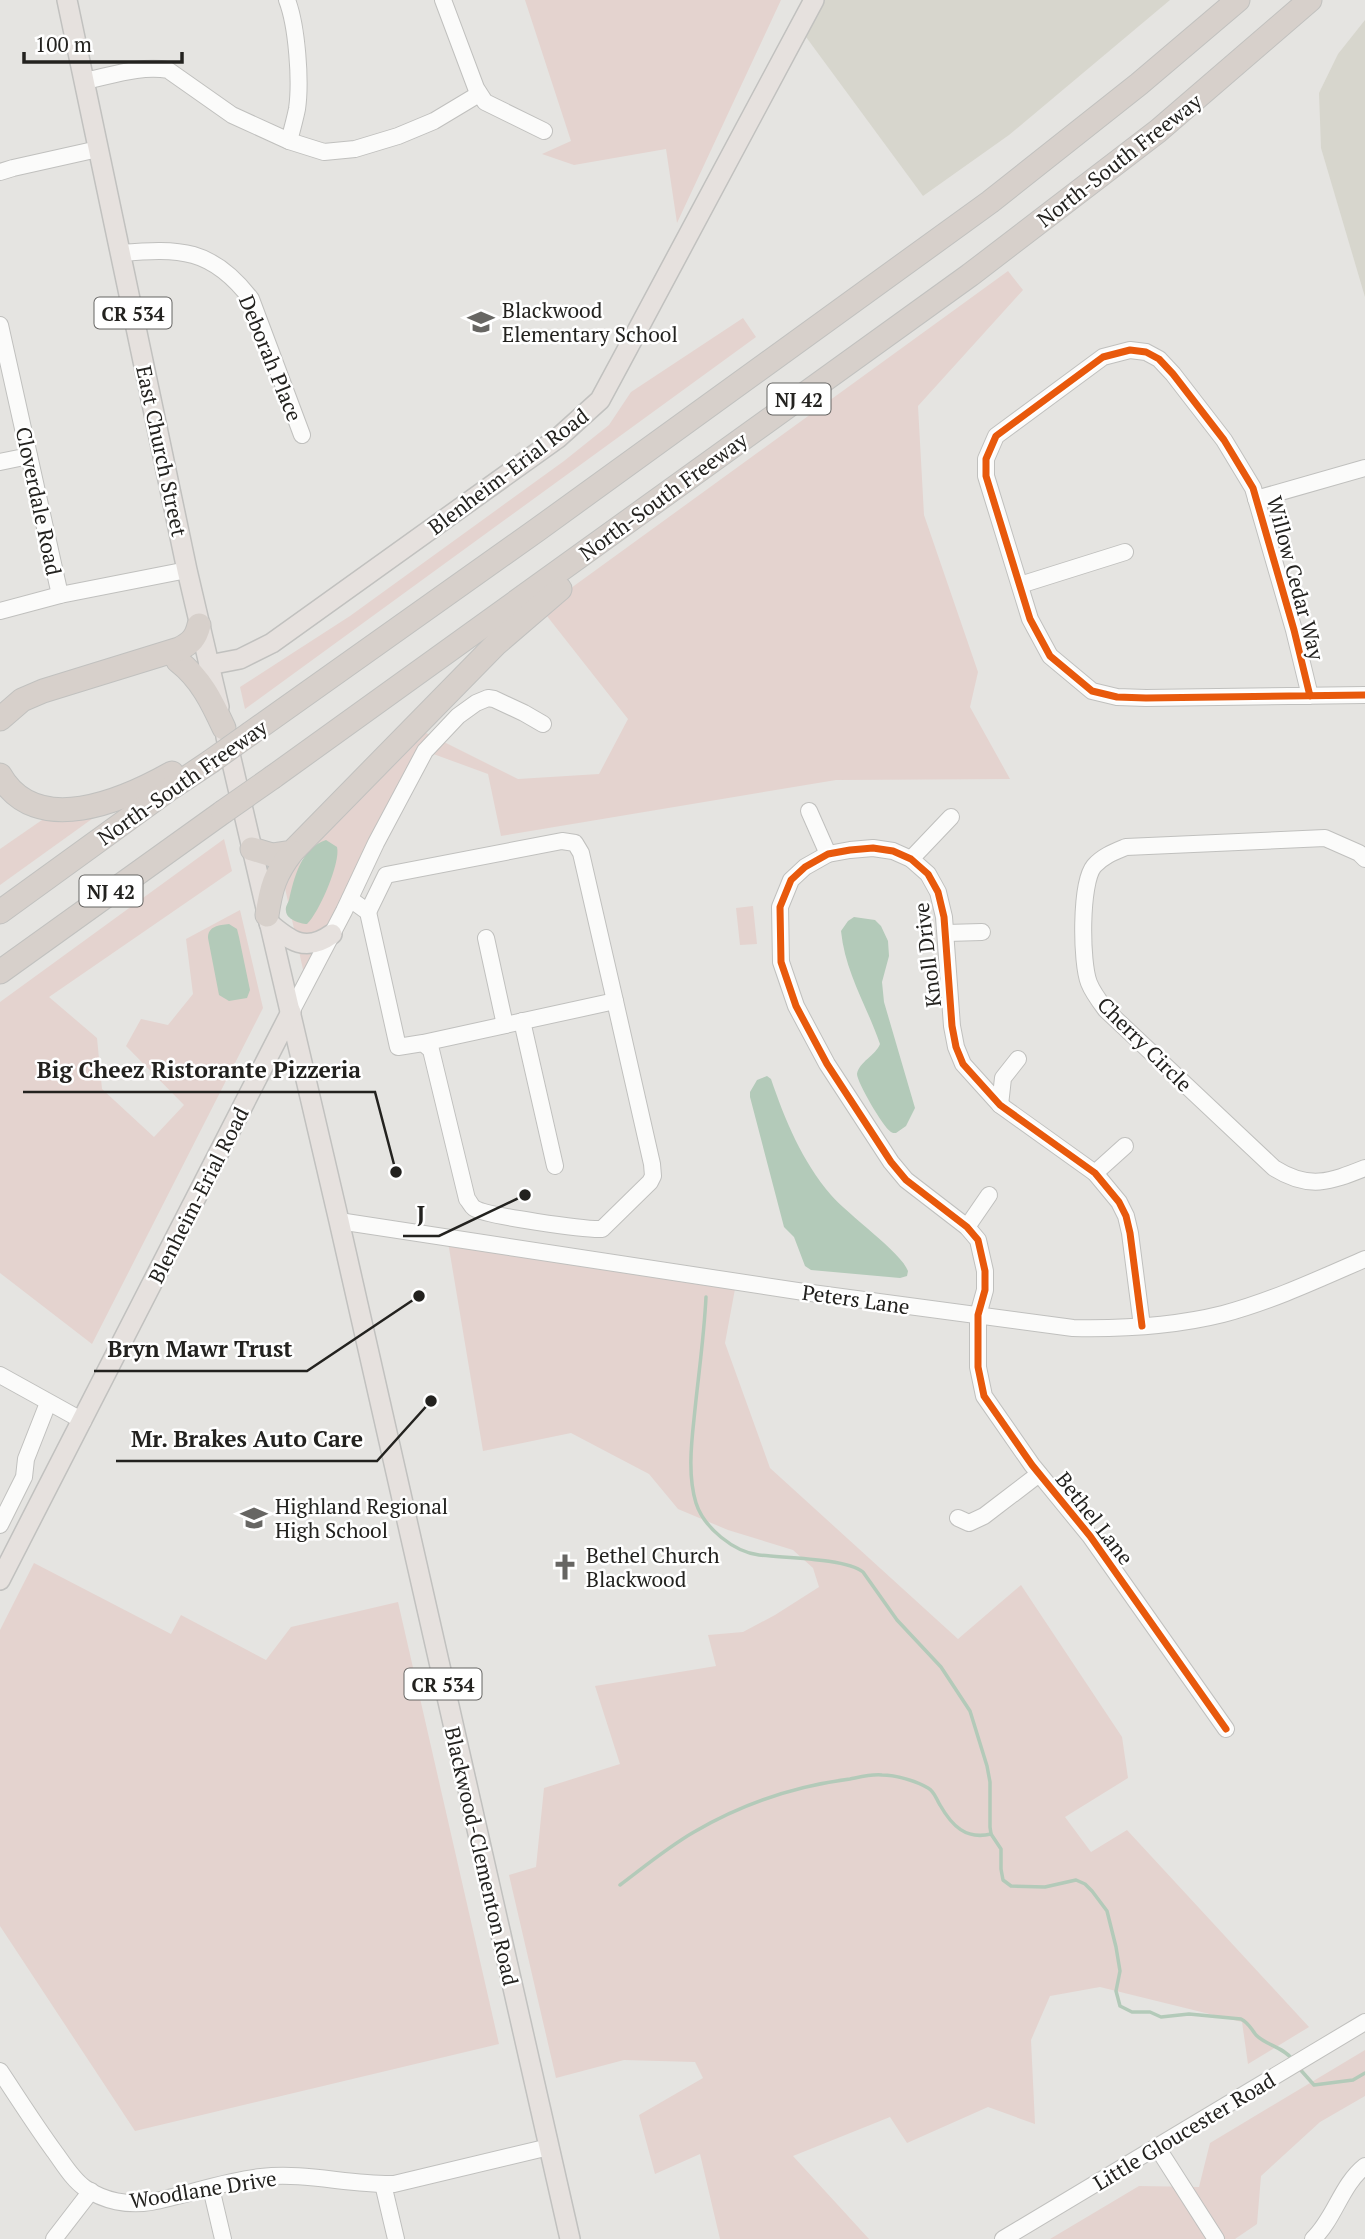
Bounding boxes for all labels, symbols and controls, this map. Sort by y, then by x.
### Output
scale bar [24,21,182,65]
text: 100 m [35,30,92,58]
street label: North-South Freeway [1031,87,1207,233]
street label: Deborah Place [233,291,309,425]
place label: Blackwood Elementary School [502,296,678,348]
road number: CR 534 [94,298,172,328]
school or university icon: Blackwood Elementary School [466,307,496,337]
street label: East Church Street [130,363,194,539]
road number: NJ 42 [768,384,830,414]
street label: Blenheim-Erial Road [422,401,594,541]
street label: Cloverdale Road [10,424,68,578]
street label: North-South Freeway [573,425,753,566]
street label: Willow Cedar Way [1261,493,1331,664]
street label: North-South Freeway [92,713,273,851]
road number: NJ 42 [80,876,142,906]
street label: Knoll Drive [907,901,947,1009]
street label: Cherry Circle [1092,991,1198,1097]
callout: Big Cheez Ristorante Pizzeria [23,1048,375,1092]
text: Big Cheez Ristorante Pizzeria [37,1054,361,1085]
street label: Blenheim-Erial Road [141,1102,255,1288]
callout: J [403,1192,439,1236]
text: J [417,1198,425,1229]
street label: Peters Lane [800,1278,912,1320]
callout: Bryn Mawr Trust [94,1327,307,1371]
text: Bryn Mawr Trust [107,1333,293,1364]
callout: Mr. Brakes Auto Care [116,1417,377,1461]
text: Mr. Brakes Auto Care [131,1423,363,1454]
street label: Bethel Lane [1050,1466,1140,1570]
place label: Highland Regional High School [275,1492,448,1544]
school or university icon: Highland Regional High School [239,1503,269,1533]
place label: Bethel Church Blackwood [586,1541,720,1593]
church icon: Bethel Church Blackwood [550,1552,580,1582]
road number: CR 534 [404,1668,481,1700]
street label: Blackwood-Clementon Road [439,1724,525,1988]
street label: Little Gloucester Road [1088,2065,1280,2196]
street label: Woodlane Drive [128,2164,278,2214]

